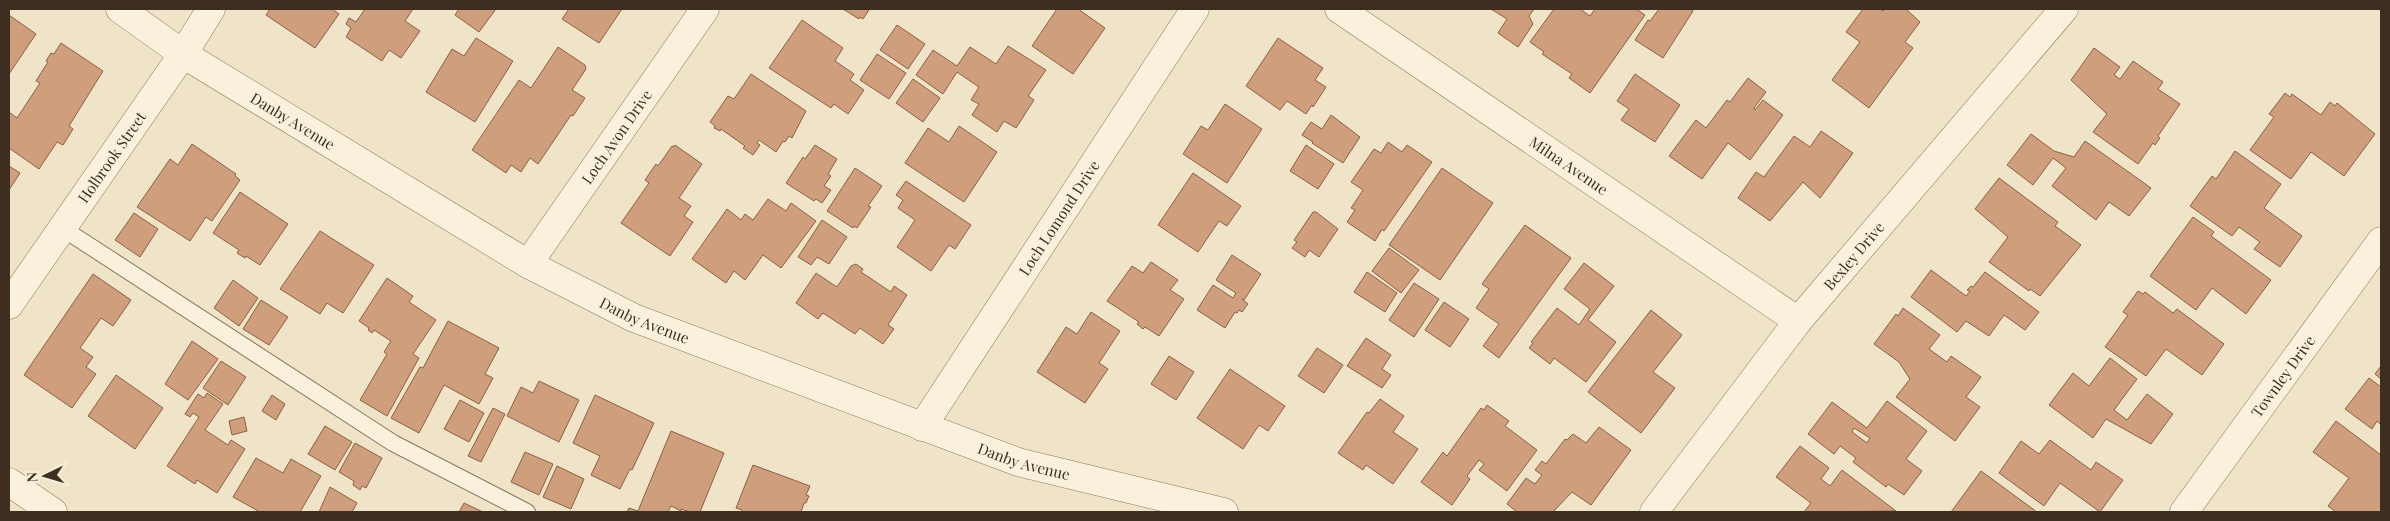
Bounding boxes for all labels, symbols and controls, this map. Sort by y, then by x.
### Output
street label: Loch Avon Drive [577,85,656,188]
street label: Danby Avenue [247,87,339,154]
street label: Holbrook Street [73,107,151,207]
street label: Milna Avenue [1526,131,1612,199]
street label: Loch Lomond Drive [1014,156,1104,279]
street label: Bexley Drive [1819,217,1888,294]
street label: Danby Avenue [596,292,692,348]
street label: Townley Drive [2246,331,2319,421]
street label: Danby Avenue [975,438,1072,484]
north arrow [20,451,70,501]
text: N [22,471,41,483]

